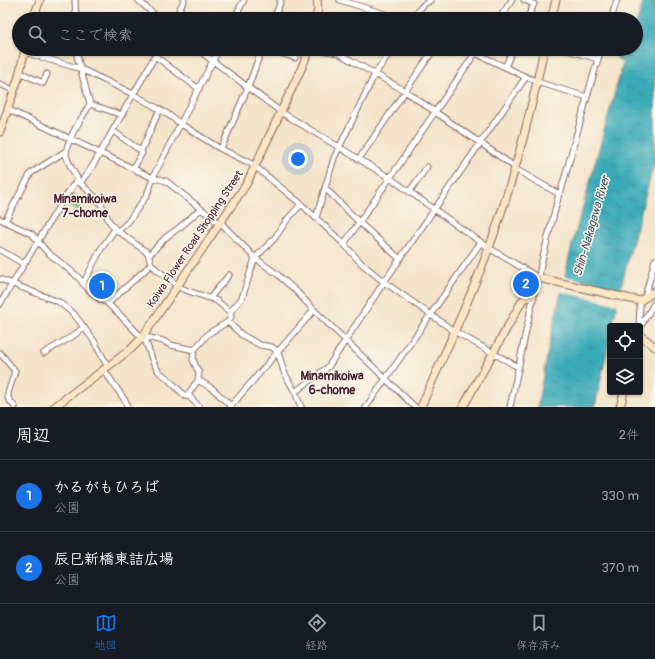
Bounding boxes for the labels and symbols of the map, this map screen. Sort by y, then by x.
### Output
your location [288,149,308,169]
street label: Koiwa Flower Road Shopping Street [144,168,246,310]
water label: Shin-Nakagawa River [570,172,614,278]
district label: Minamikoiwa 7-chome [53,192,117,221]
pin: 2 [513,269,539,299]
pin: 1 [89,271,115,301]
district label: Minamikoiwa 6-chome [300,369,364,398]

